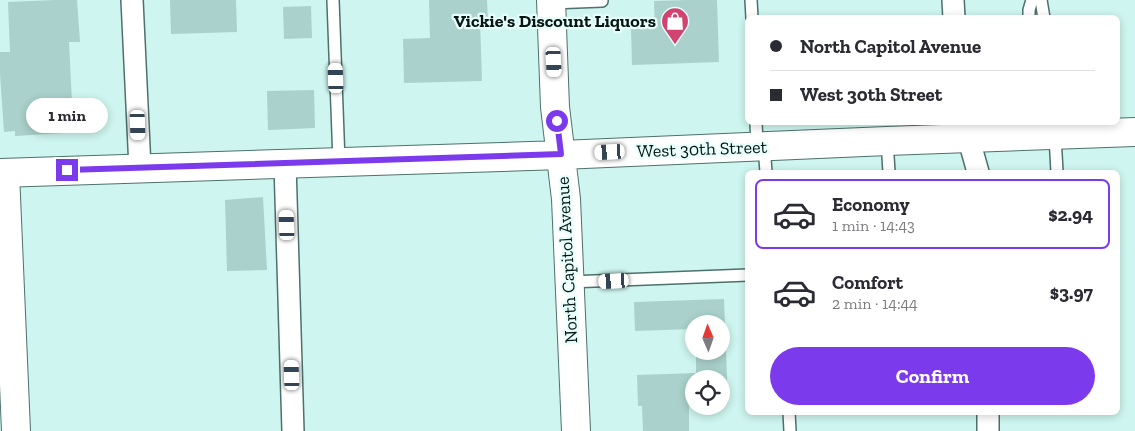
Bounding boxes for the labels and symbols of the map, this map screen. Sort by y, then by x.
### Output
shop icon: Vickie's Discount Liquors [660,6,690,45]
place label: Vickie's Discount Liquors [454,10,656,32]
car [545,47,562,77]
car [327,63,344,93]
callout: 1 min [26,98,108,132]
car [129,110,146,140]
route start [546,110,568,132]
street label: West 30th Street [636,136,768,162]
car [594,144,625,160]
route end [56,159,78,181]
street label: North Capitol Avenue [552,176,582,344]
car [278,210,295,240]
car [598,273,629,289]
north arrow [685,315,730,360]
car [283,360,300,390]

